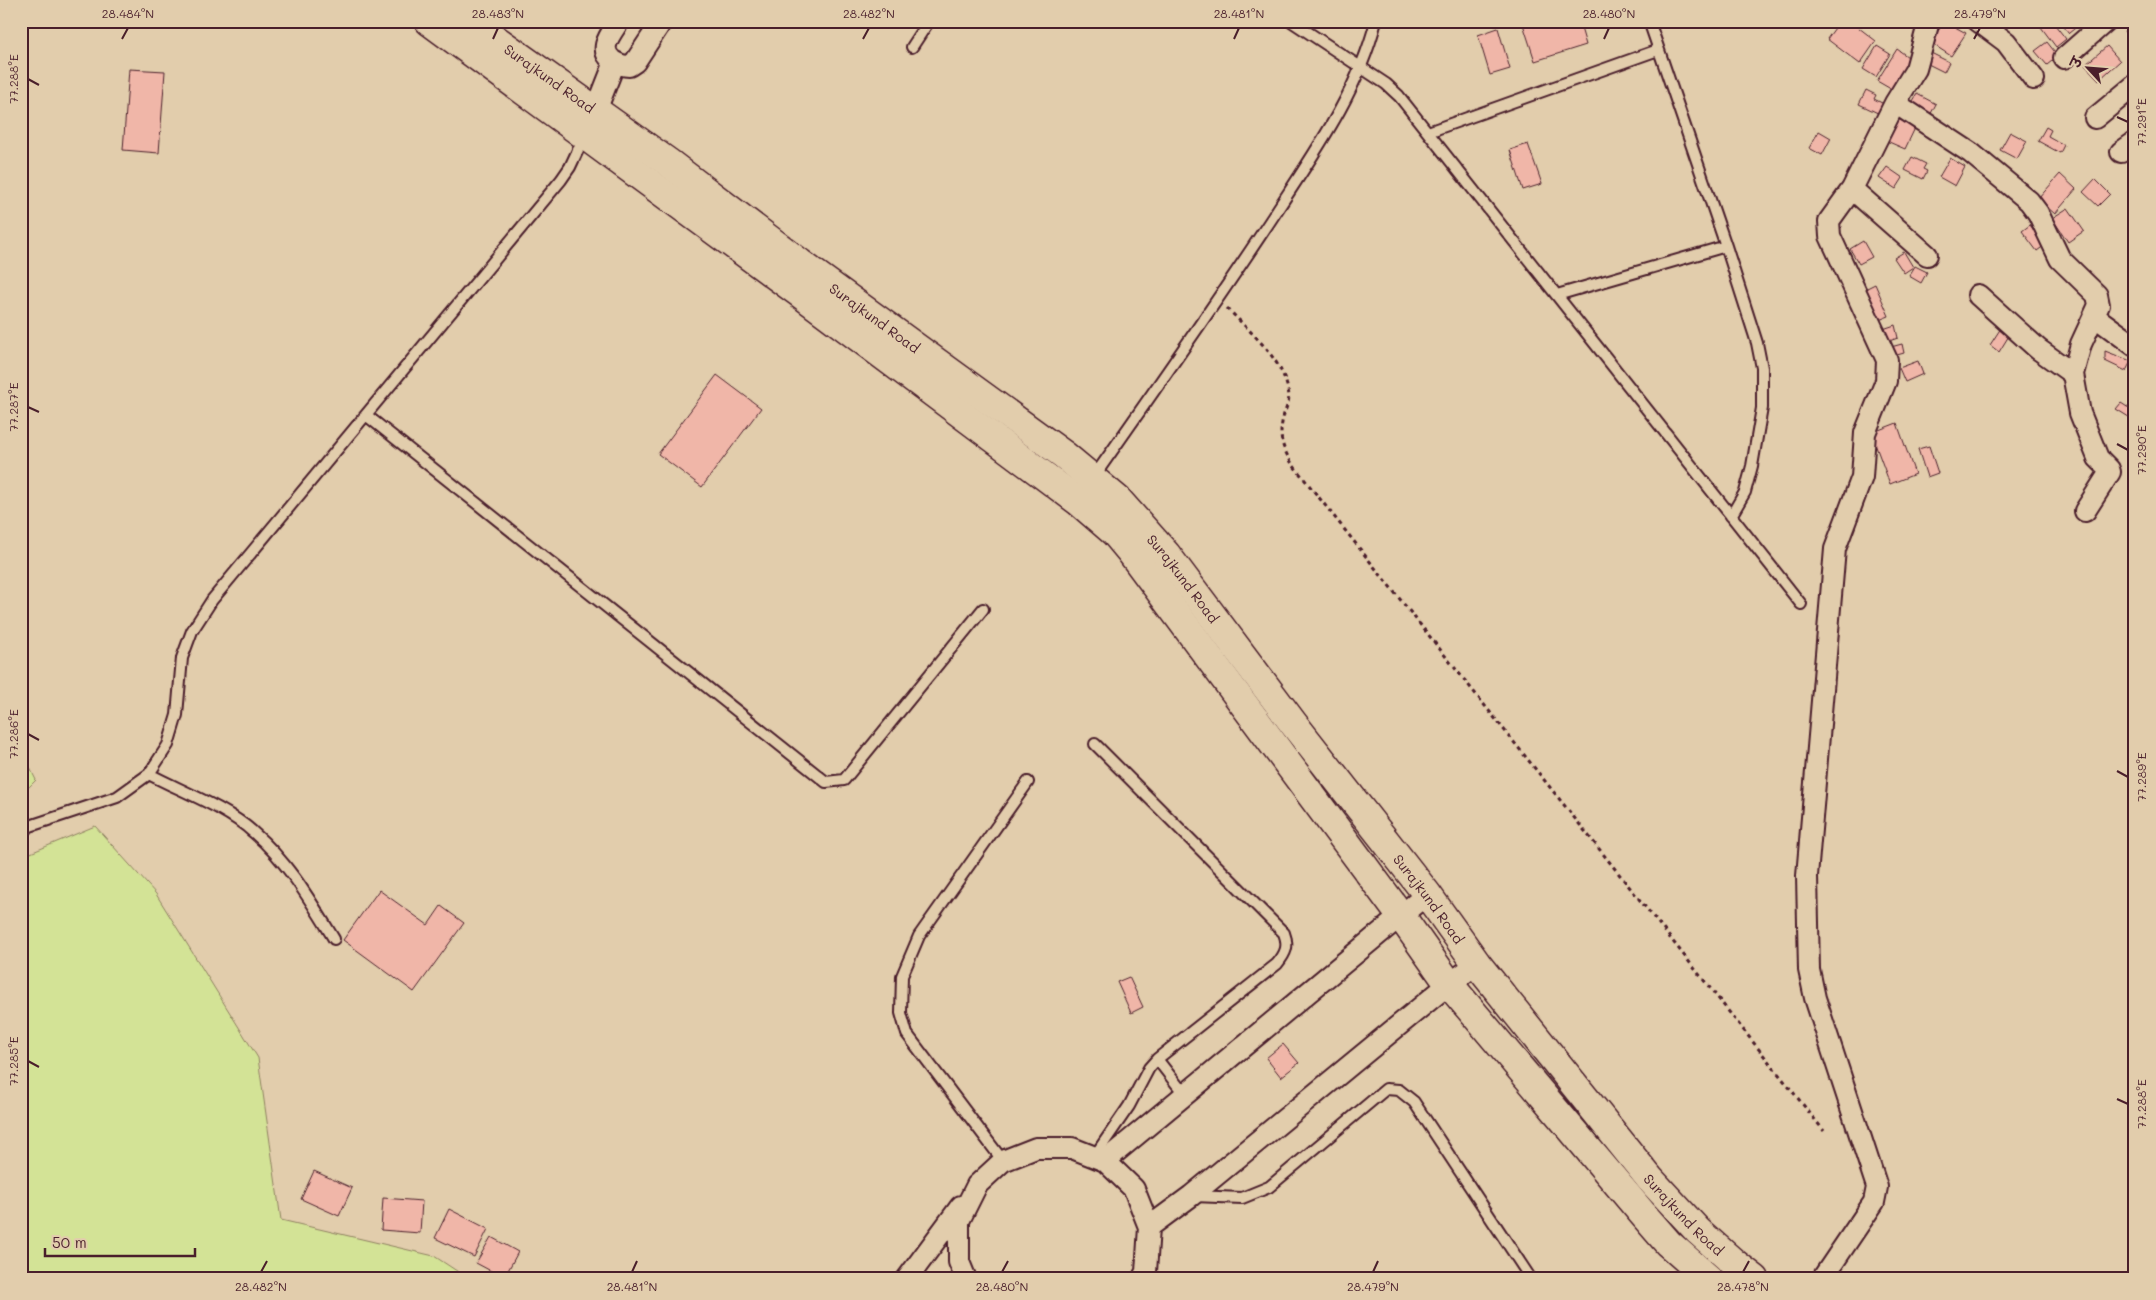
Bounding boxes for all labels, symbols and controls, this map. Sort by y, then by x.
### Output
text: 28.484°N [102,5,154,21]
text: 28.483°N [472,5,524,21]
text: 28.482°N [843,5,895,21]
text: 28.481°N [1214,5,1264,21]
text: 28.480°N [1583,5,1635,21]
text: 28.479°N [1954,5,2006,21]
street label: Surajkund Road [501,39,599,117]
north arrow [2064,42,2114,92]
text: उ [2064,52,2087,72]
text: 77.288°E [5,54,21,104]
text: 77.291°E [2133,98,2149,146]
street label: Surajkund Road [826,278,924,357]
text: 77.287°E [5,382,21,432]
text: 77.290°E [2133,425,2149,475]
street label: Surajkund Road [1143,530,1224,626]
text: 77.286°E [5,709,21,759]
text: 77.289°E [2133,752,2149,802]
street label: Surajkund Road [1390,850,1469,947]
text: 77.285°E [5,1036,21,1086]
text: 77.288°E [2133,1079,2149,1129]
street label: Surajkund Road [1640,1170,1728,1259]
scale bar [45,1225,195,1257]
text: 50 m [52,1232,87,1252]
text: 28.482°N [235,1278,287,1294]
text: 28.481°N [607,1278,657,1294]
text: 28.480°N [976,1278,1028,1294]
text: 28.479°N [1347,1278,1399,1294]
text: 28.478°N [1717,1278,1769,1294]

